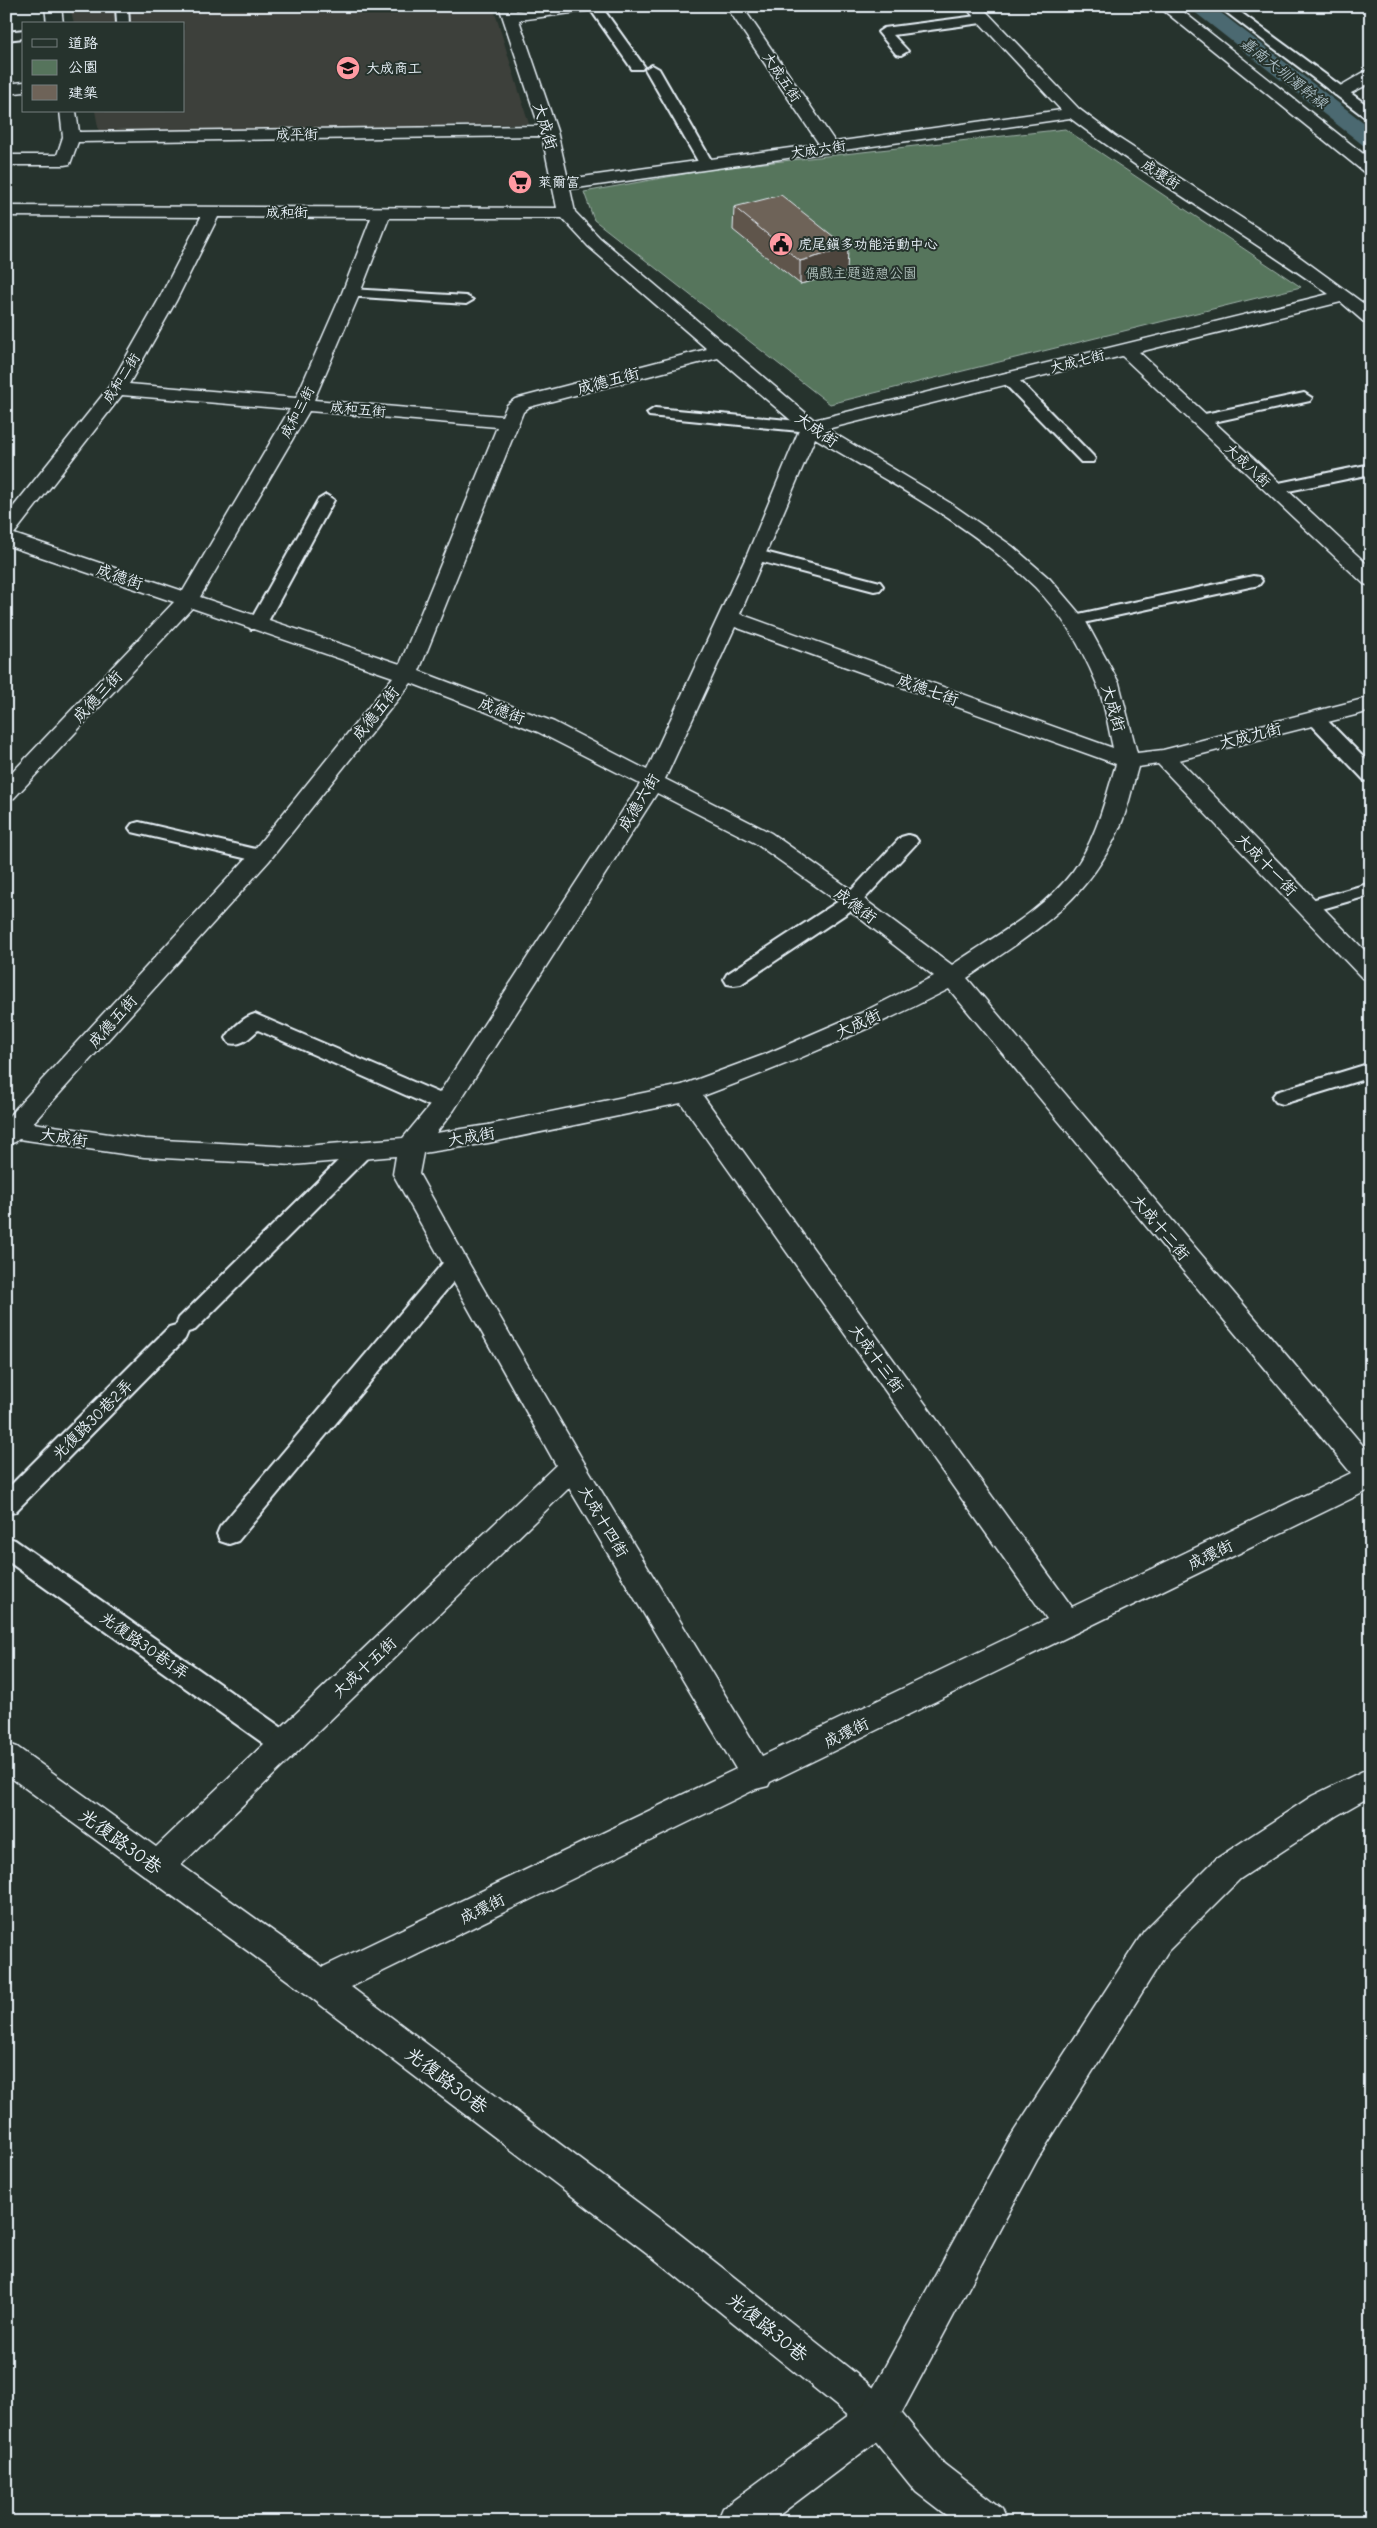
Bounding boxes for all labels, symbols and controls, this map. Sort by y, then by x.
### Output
legend [22,22,185,112]
text: 道路 [68,34,98,52]
water label: 嘉南大圳濁幹線 [1237,34,1332,113]
street label: 大成五街 [759,49,804,105]
school or university icon: 大成商工 [335,55,361,81]
text: 公園 [68,58,98,76]
place label: 大成商工 [366,60,422,77]
text: 建築 [68,84,98,102]
street label: 大成街 [529,101,561,152]
street label: 成平街 [276,126,318,143]
street label: 大成六街 [789,137,847,162]
street label: 成環街 [1138,156,1183,193]
supermarket icon: 萊爾富 [507,169,533,195]
place label: 萊爾富 [538,174,580,191]
street label: 成和街 [266,204,308,221]
public building icon: 虎尾鎮多功能活動中心 [768,231,794,257]
place label: 虎尾鎮多功能活動中心 [798,236,938,253]
park label: 偶戲主題遊憩公園 [805,265,917,282]
street label: 大成七街 [1048,346,1106,377]
street label: 成和二街 [99,350,144,406]
street label: 成德五街 [575,364,642,398]
street label: 成和三街 [277,384,318,441]
street label: 成和五街 [329,399,387,420]
street label: 大成街 [792,409,841,451]
street label: 大成八街 [1221,440,1274,491]
street label: 成德街 [94,561,145,593]
street label: 成德三街 [69,667,126,726]
street label: 成德七街 [895,671,961,709]
street label: 成德五街 [349,683,403,744]
street label: 大成街 [1098,683,1128,734]
street label: 成德街 [476,694,527,728]
street label: 大成九街 [1217,719,1283,752]
street label: 成德六街 [615,770,663,835]
street label: 大成十一街 [1232,830,1301,900]
street label: 成德街 [831,884,880,927]
street label: 成德五街 [85,992,141,1051]
street label: 大成街 [833,1006,884,1042]
street label: 大成街 [446,1124,496,1150]
street label: 大成街 [39,1126,89,1150]
street label: 大成十二街 [1128,1191,1193,1264]
street label: 大成十三街 [845,1321,907,1396]
street label: 光復路30巷2弄 [49,1376,137,1464]
street label: 大成十四街 [575,1483,631,1560]
street label: 成環街 [1185,1536,1236,1574]
street label: 光復路30巷1弄 [97,1609,192,1683]
street label: 大成十五街 [329,1634,400,1702]
street label: 成環街 [821,1714,872,1752]
street label: 光復路30巷 [75,1804,166,1879]
street label: 成環街 [457,1890,508,1928]
street label: 光復路30巷 [401,2043,492,2119]
street label: 光復路30巷 [723,2289,812,2367]

